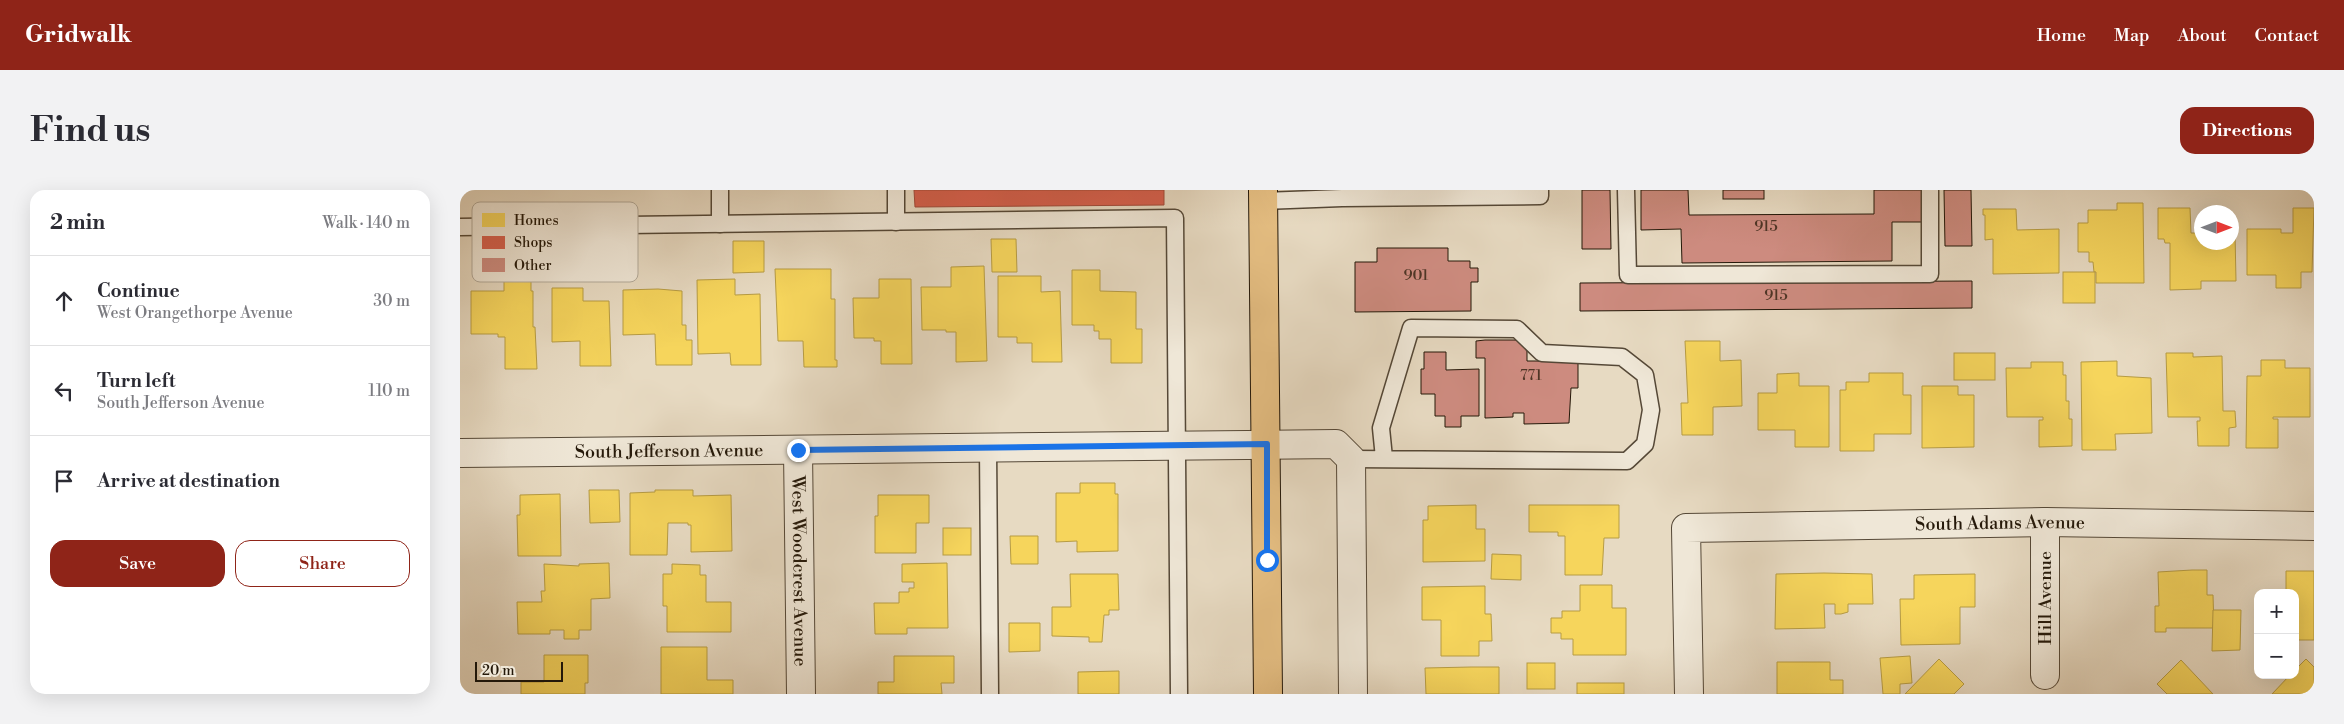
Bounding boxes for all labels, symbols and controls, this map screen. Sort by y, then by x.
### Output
text: Gridwalk [25,20,132,50]
text: Home [2037,24,2086,47]
text: Map [2114,24,2150,47]
text: About [2178,24,2227,47]
text: Contact [2255,24,2319,47]
button: Directions [2180,107,2314,154]
text: Find us [30,109,150,152]
legend [472,202,638,282]
north arrow [2194,205,2239,250]
text: 2 min [50,210,105,236]
text: Homes [514,212,559,230]
text: Walk · 140 m [322,213,410,233]
house number: 915 [1754,217,1778,236]
text: Shops [514,234,552,252]
text: Other [514,257,552,275]
house number: 901 [1403,266,1429,285]
text: Continue [97,279,180,303]
house number: 915 [1764,286,1788,305]
icon: ahead [50,287,78,315]
text: 30 m [373,291,410,311]
text: West Orangethorpe Avenue [97,303,293,323]
house number: 771 [1520,366,1543,385]
text: Turn left [97,369,176,393]
icon: left [50,377,78,405]
text: 110 m [368,381,410,401]
text: South Jefferson Avenue [97,393,265,413]
street label: South Jefferson Avenue [575,438,763,463]
route end [787,439,810,462]
icon: arrive [50,467,78,495]
text: Arrive at destination [97,469,280,493]
street label: West Woodcrest Avenue [787,474,812,667]
street label: South Adams Avenue [1915,510,2085,536]
button: Save [50,540,225,587]
button: Share [235,540,410,587]
route start [1256,549,1279,572]
street label: Hill Avenue [2034,551,2057,645]
map controls [2254,589,2299,679]
button: + [2254,589,2299,634]
button: − [2254,634,2299,679]
scale bar [475,659,562,682]
text: 20 m [482,662,514,680]

